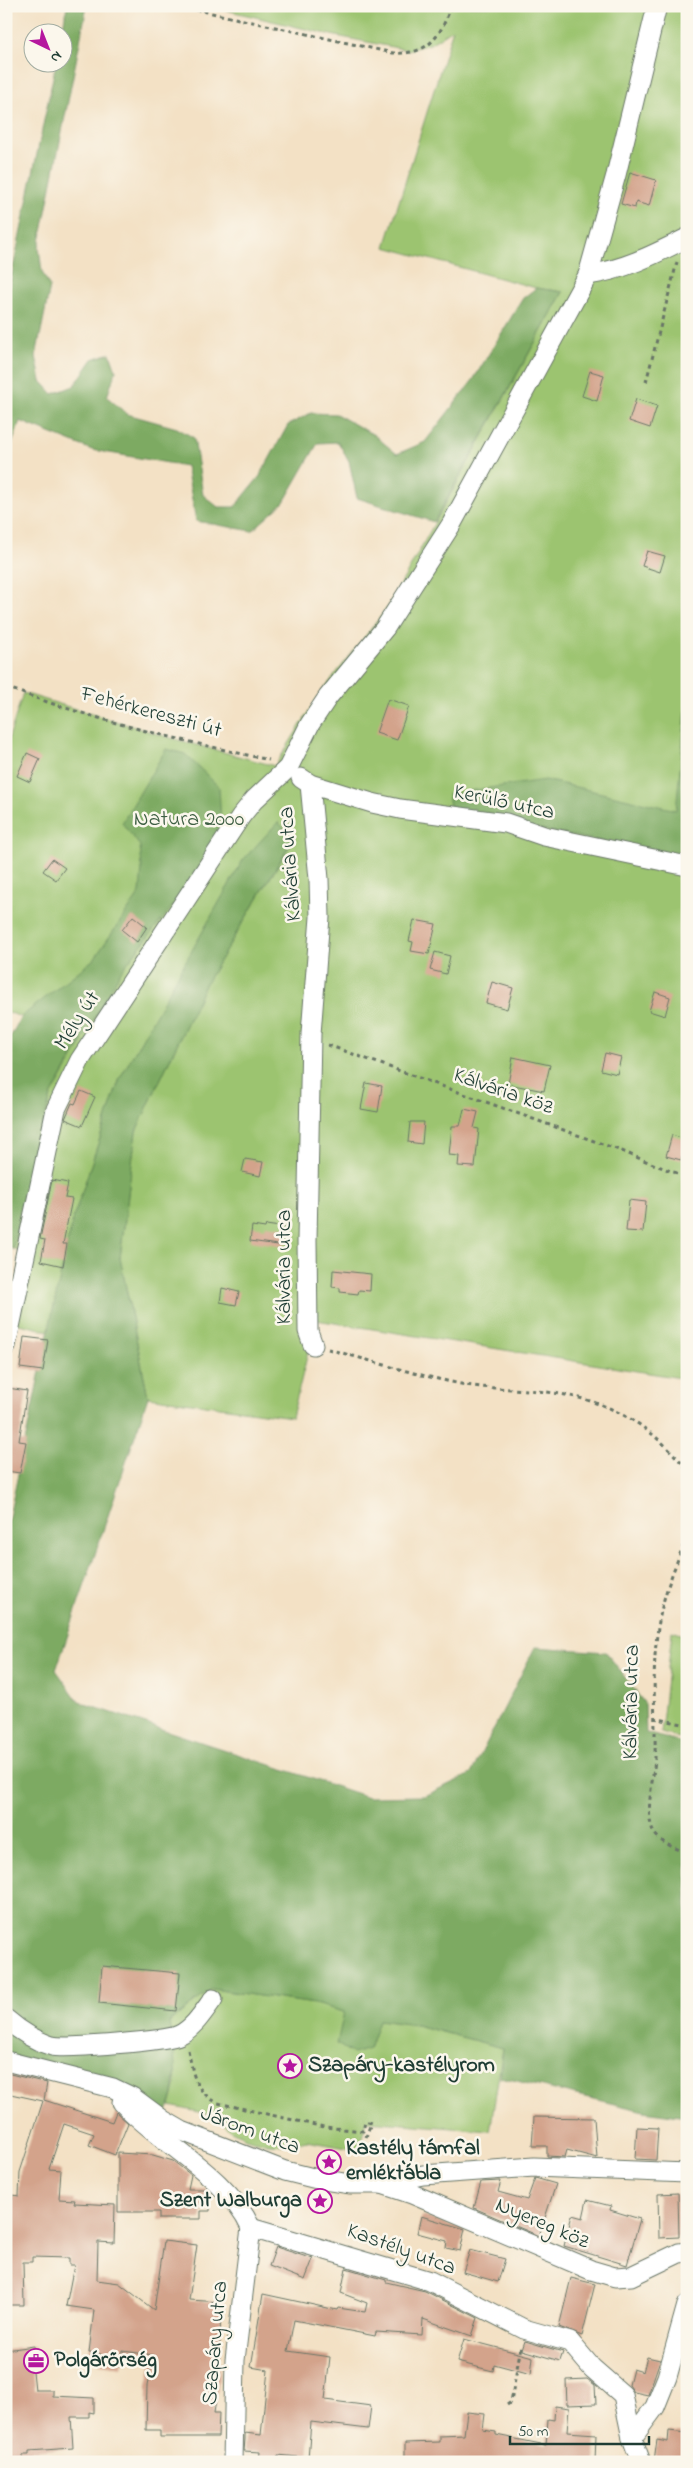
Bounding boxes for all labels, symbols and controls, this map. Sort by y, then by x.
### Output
north arrow [22,22,72,72]
text: N [45,46,66,67]
street label: Fehérkereszti út [76,679,226,747]
street label: Kerülő utca [451,777,557,829]
park label: Natura 2000 [134,804,244,836]
street label: Kálvária utca [271,806,311,922]
street label: Mély út [47,985,110,1057]
street label: Kálvária köz [449,1060,558,1124]
street label: Kálvária utca [269,1210,301,1324]
street label: Kálvária utca [615,1644,649,1760]
place label: Szapáry-kastélyrom [308,2050,495,2083]
place icon: Szapáry-kastélyrom [277,2053,303,2079]
street label: Járom utca [196,2098,304,2164]
place label: Kastély támfal emléktábla [346,2133,480,2190]
place icon: Kastély támfal emléktábla [316,2149,342,2175]
place label: Szent Walburga [160,2185,302,2218]
place icon: Szent Walburga [307,2188,333,2214]
street label: Nyereg köz [490,2190,595,2259]
street label: Kastély utca [342,2215,460,2285]
street label: Szapáry utca [195,2280,238,2406]
place label: Polgárőrség [54,2345,157,2378]
office icon: Polgárőrség [23,2348,49,2374]
scale bar [510,2413,649,2445]
text: 50 m [518,2421,549,2443]

